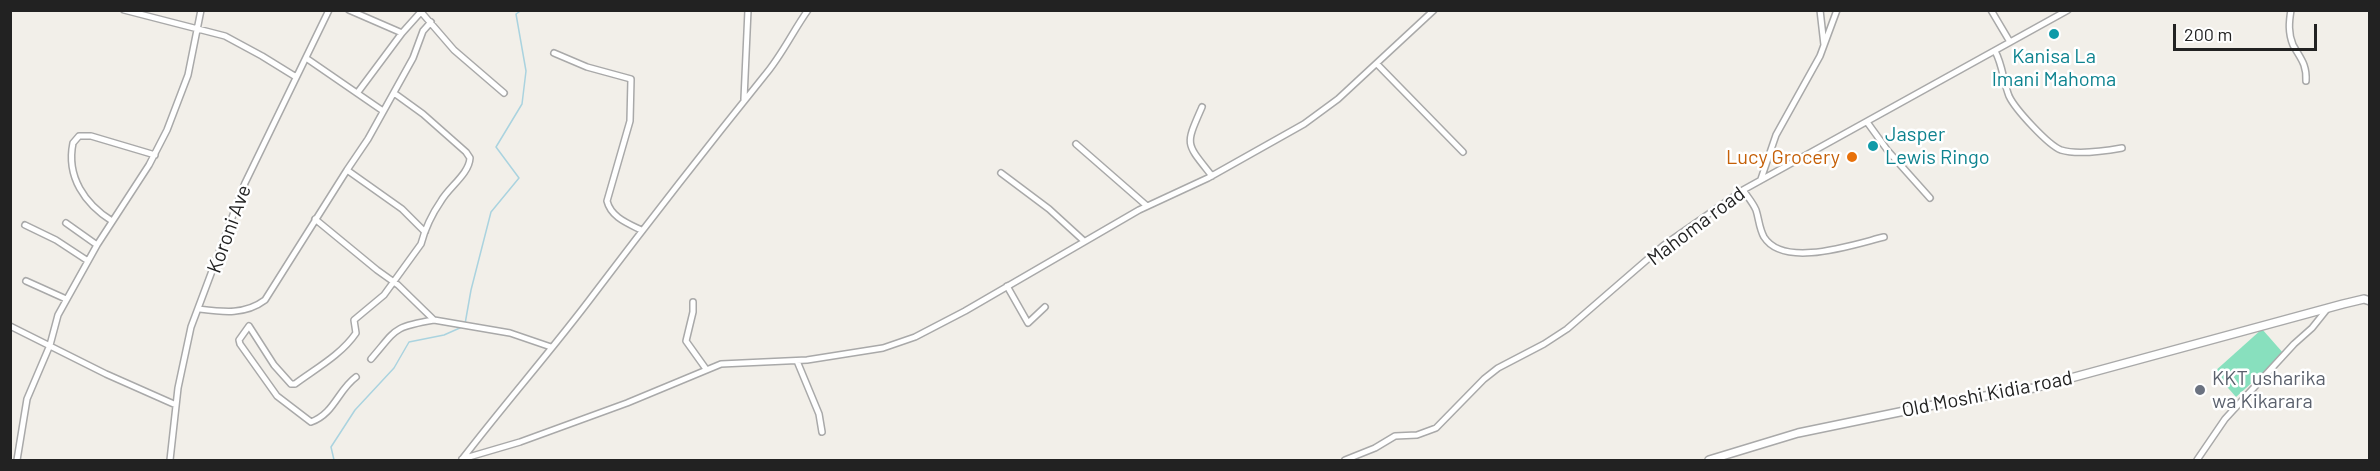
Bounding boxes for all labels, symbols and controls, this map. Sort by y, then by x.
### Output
scale bar [2176,12,2320,50]
text: 200 m [2184,23,2232,45]
marker: Kanisa La Imani Mahoma [2047,27,2061,41]
place label: Kanisa La Imani Mahoma [1992,44,2116,91]
place label: Jasper Lewis Ringo [1885,122,1990,169]
marker: Jasper Lewis Ringo [1866,139,1880,153]
place label: Lucy Grocery [1726,145,1840,169]
marker: Lucy Grocery [1845,150,1859,164]
street label: Mahoma road [1642,181,1750,271]
street label: Koroni Ave [202,182,256,276]
street label: Old Moshi Kidia road [1900,366,2074,422]
place label: KKT usharika wa Kikarara [2212,366,2326,413]
marker: KKT usharika wa Kikarara [2193,383,2207,397]

